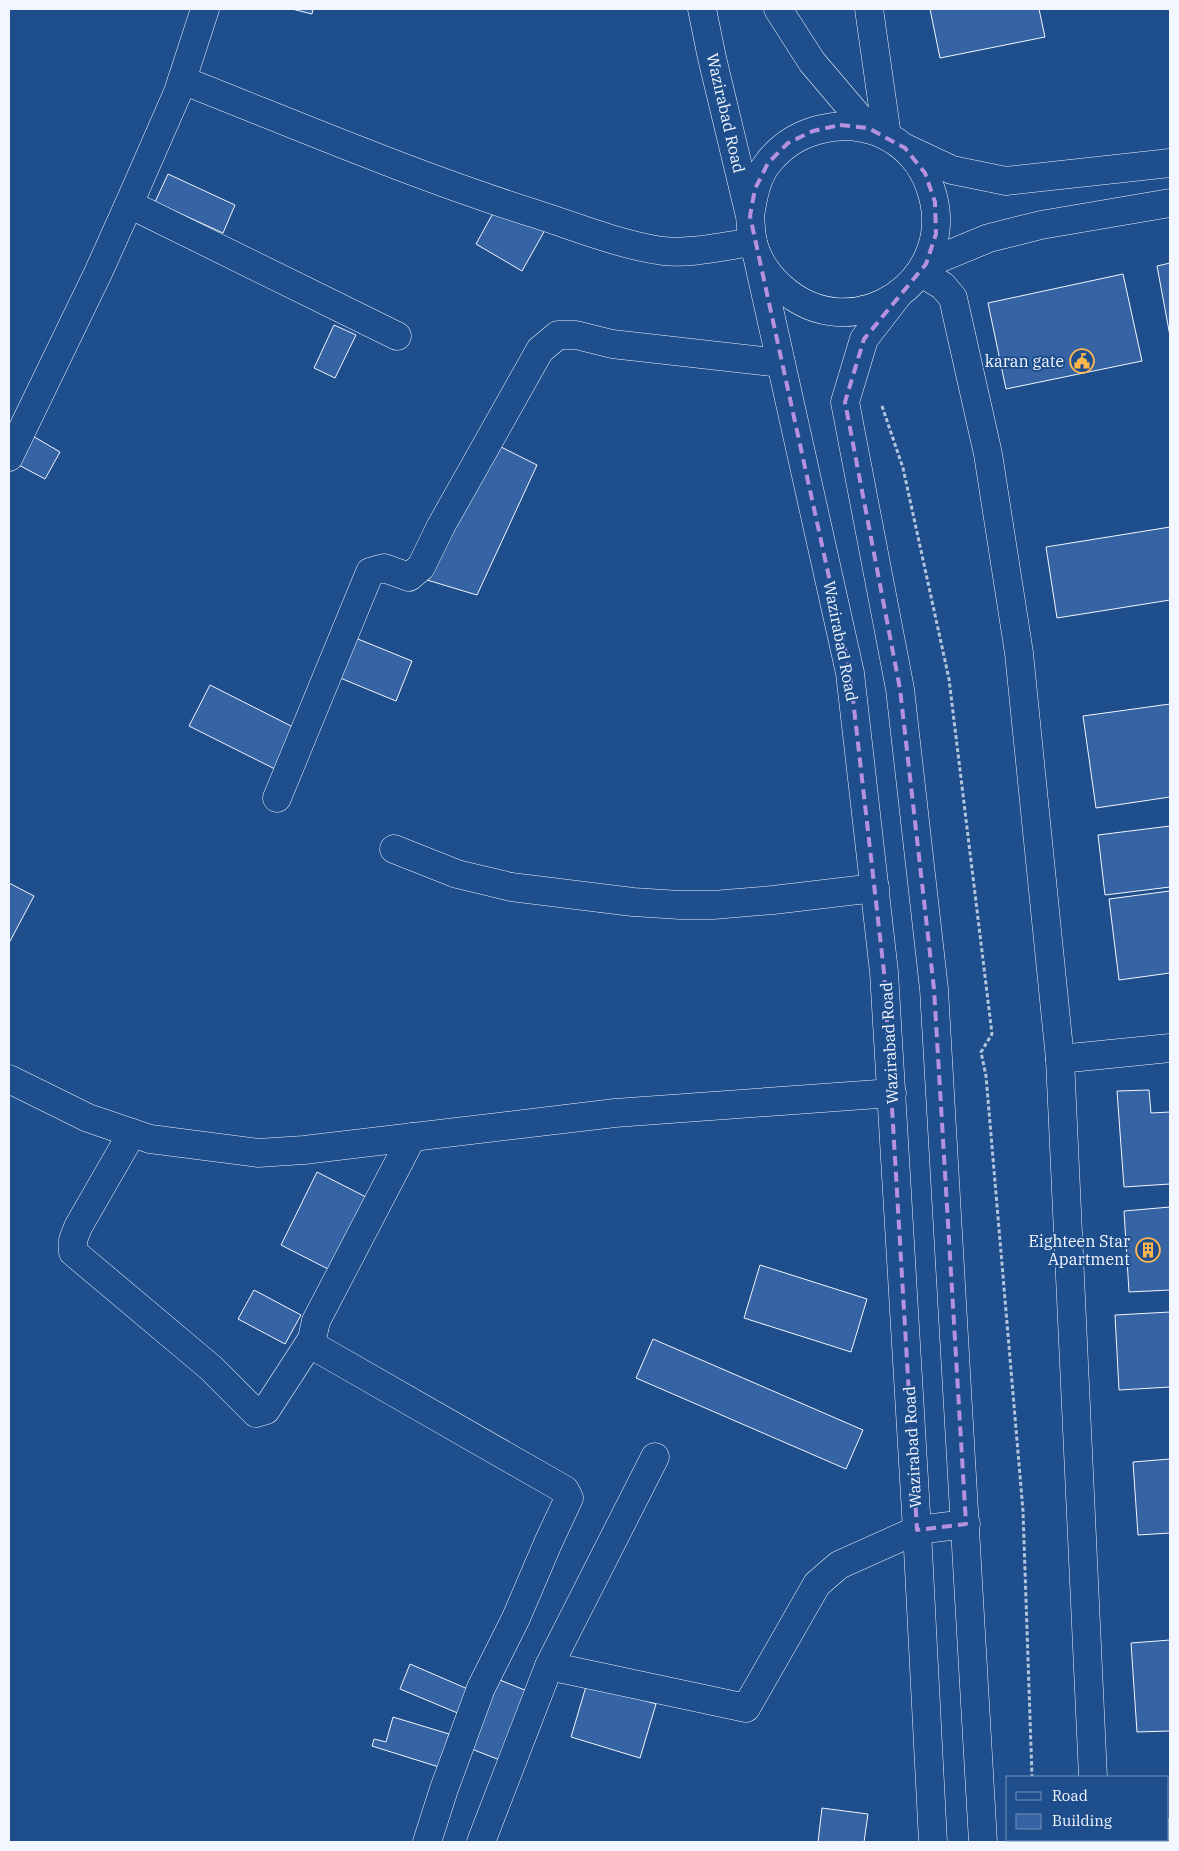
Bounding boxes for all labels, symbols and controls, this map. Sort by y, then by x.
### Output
street label: Wazirabad Road [703,51,750,175]
public building icon: karan gate [1069,348,1095,374]
place label: karan gate [985,351,1064,371]
street label: Wazirabad Road [820,579,863,703]
street label: Wazirabad Road [876,981,902,1105]
place label: Eighteen Star Apartment [1028,1231,1130,1269]
building icon: Eighteen Star Apartment [1135,1237,1161,1263]
street label: Wazirabad Road [899,1385,925,1509]
legend [1006,1776,1169,1841]
text: Road [1052,1786,1088,1805]
text: Building [1052,1811,1112,1830]

